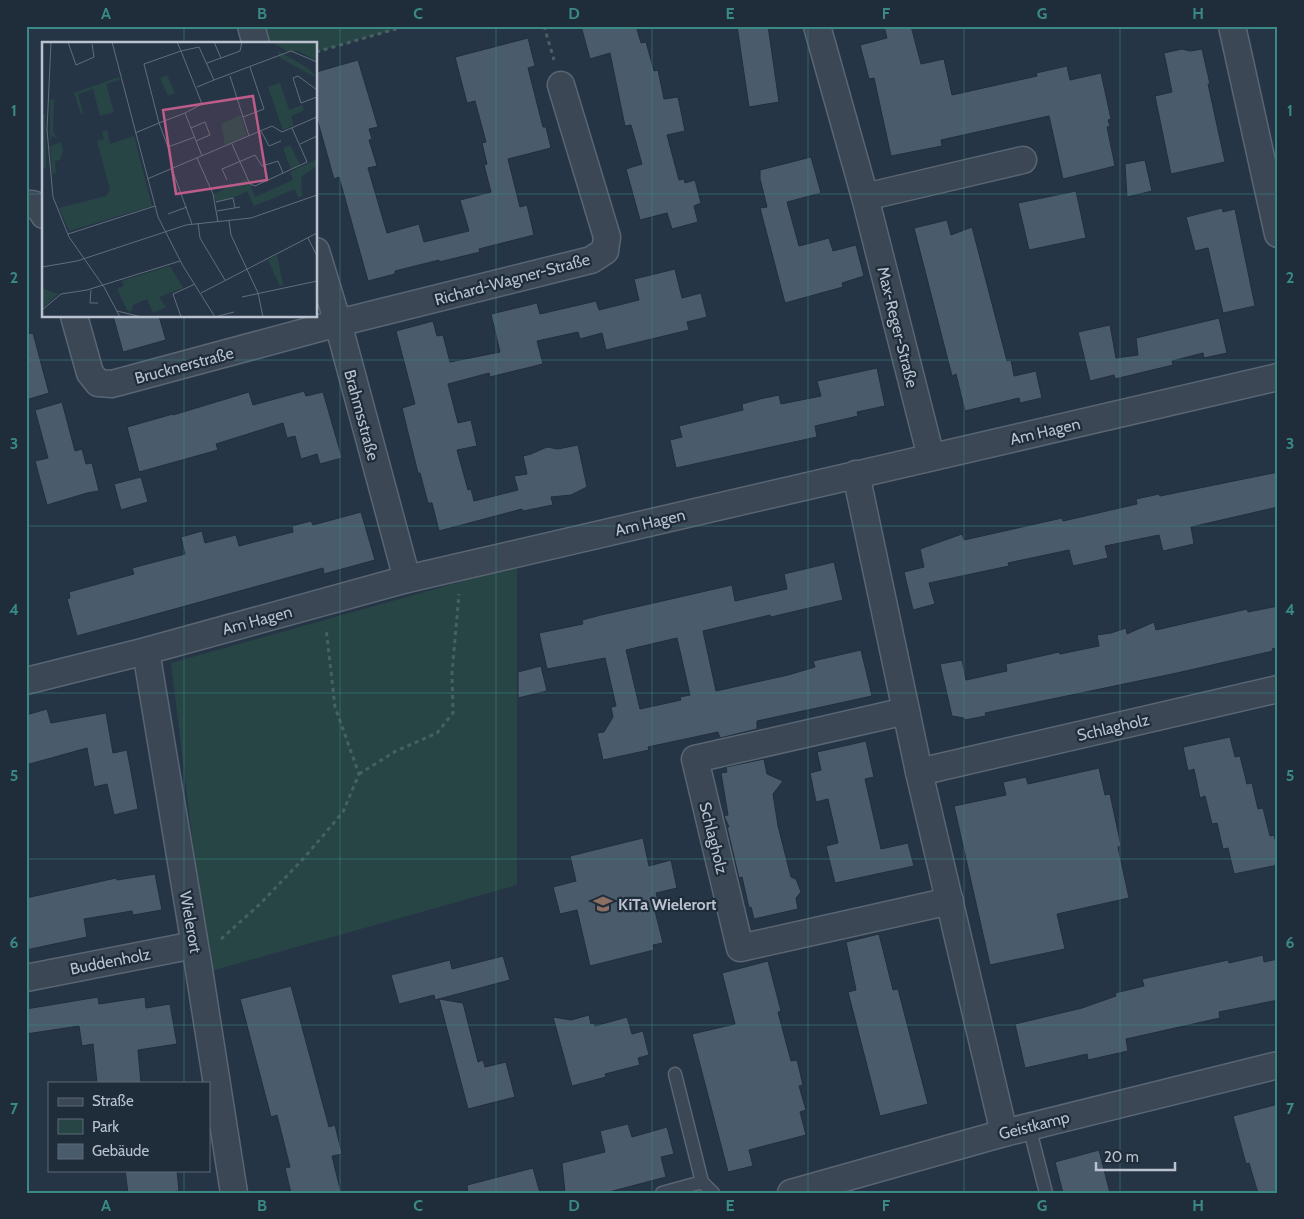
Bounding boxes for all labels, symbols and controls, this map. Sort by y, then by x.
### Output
text: A [101,4,111,23]
text: B [257,4,267,23]
text: C [413,4,423,23]
text: D [568,4,580,23]
text: E [725,4,735,23]
text: F [882,4,891,23]
text: G [1037,4,1047,23]
text: H [1192,4,1204,23]
inset map [42,42,318,318]
text: 1 [11,101,17,120]
text: 1 [1287,101,1293,120]
street label: Richard-Wagner-Straße [432,250,592,309]
street label: Max-Reger-Straße [873,265,922,390]
text: 2 [10,268,18,287]
text: 2 [1286,268,1294,287]
street label: Brucknerstraße [133,343,236,388]
street label: Brahmsstraße [340,368,383,463]
street label: Am Hagen [1008,414,1082,449]
text: 3 [10,434,18,453]
text: 3 [1286,434,1294,453]
street label: Am Hagen [613,505,687,540]
text: 4 [9,600,19,619]
text: 4 [1285,600,1295,619]
street label: Am Hagen [220,602,294,639]
street label: Schlagholz [1075,710,1151,745]
text: 5 [10,766,18,785]
text: 5 [1286,766,1294,785]
street label: Schlagholz [695,800,732,877]
street label: Wielerort [176,890,205,955]
school or university icon: KiTa Wielerort [592,893,614,915]
place label: KiTa Wielerort [618,895,717,914]
text: 6 [10,933,19,952]
text: 6 [1286,933,1295,952]
street label: Buddenholz [68,944,152,979]
legend [48,1082,210,1172]
text: Straße [92,1092,134,1110]
text: 7 [10,1099,19,1118]
text: 7 [1286,1099,1295,1118]
street label: Geistkamp [997,1108,1071,1143]
text: Park [92,1118,119,1136]
scale bar [1096,1139,1175,1171]
text: Gebäude [92,1142,149,1160]
text: 20 m [1104,1148,1139,1166]
text: A [101,1196,111,1215]
text: B [257,1196,267,1215]
text: C [413,1196,423,1215]
text: D [568,1196,580,1215]
text: E [725,1196,735,1215]
text: F [882,1196,891,1215]
text: G [1037,1196,1047,1215]
text: H [1192,1196,1204,1215]

